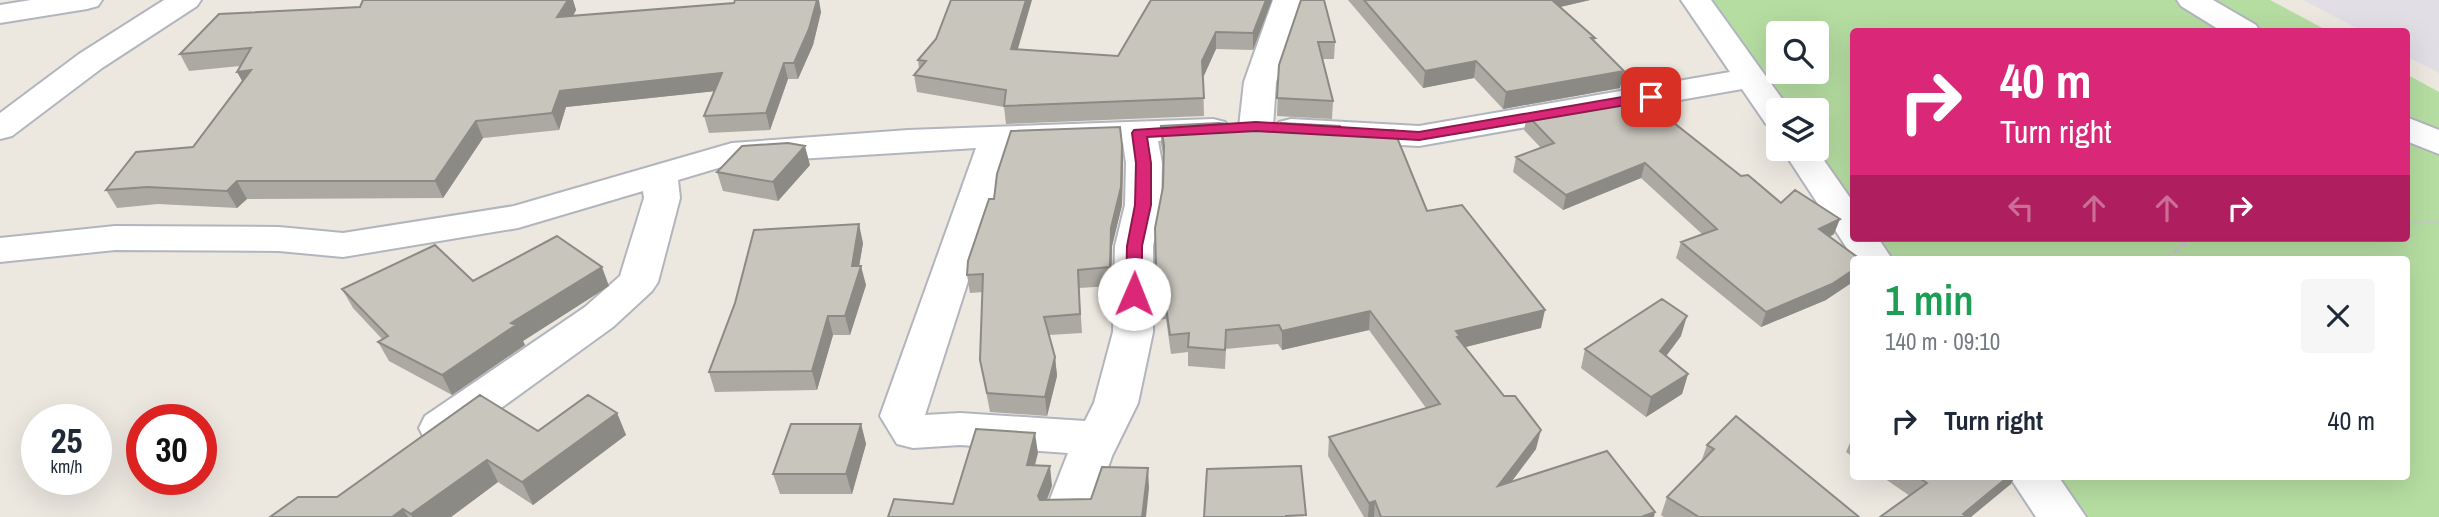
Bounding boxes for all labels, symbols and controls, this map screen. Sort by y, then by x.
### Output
map controls [1766,21,1829,161]
button: search [1766,21,1829,84]
text: 40 m [2000,47,2092,113]
icon: right [1885,56,1976,147]
pin [1621,67,1681,127]
icon: arrive [1632,78,1670,116]
button: layers [1766,98,1829,161]
text: Turn right [2000,110,2112,153]
icon: left [2002,189,2040,227]
icon: ahead [2075,189,2113,227]
icon: ahead [2148,189,2186,227]
icon: right [2221,189,2259,227]
position arrow [1097,257,1171,331]
text: 1 min [1885,272,1974,328]
button: close [2301,279,2375,353]
text: 140 m · 09:10 [1885,326,2000,357]
icon: right [1885,402,1923,440]
text: Turn right [1944,403,2043,438]
text: 40 m [2328,403,2375,438]
speed limit sign: 30 [126,404,217,495]
text: 25 [51,417,82,464]
text: km/h [51,454,83,479]

